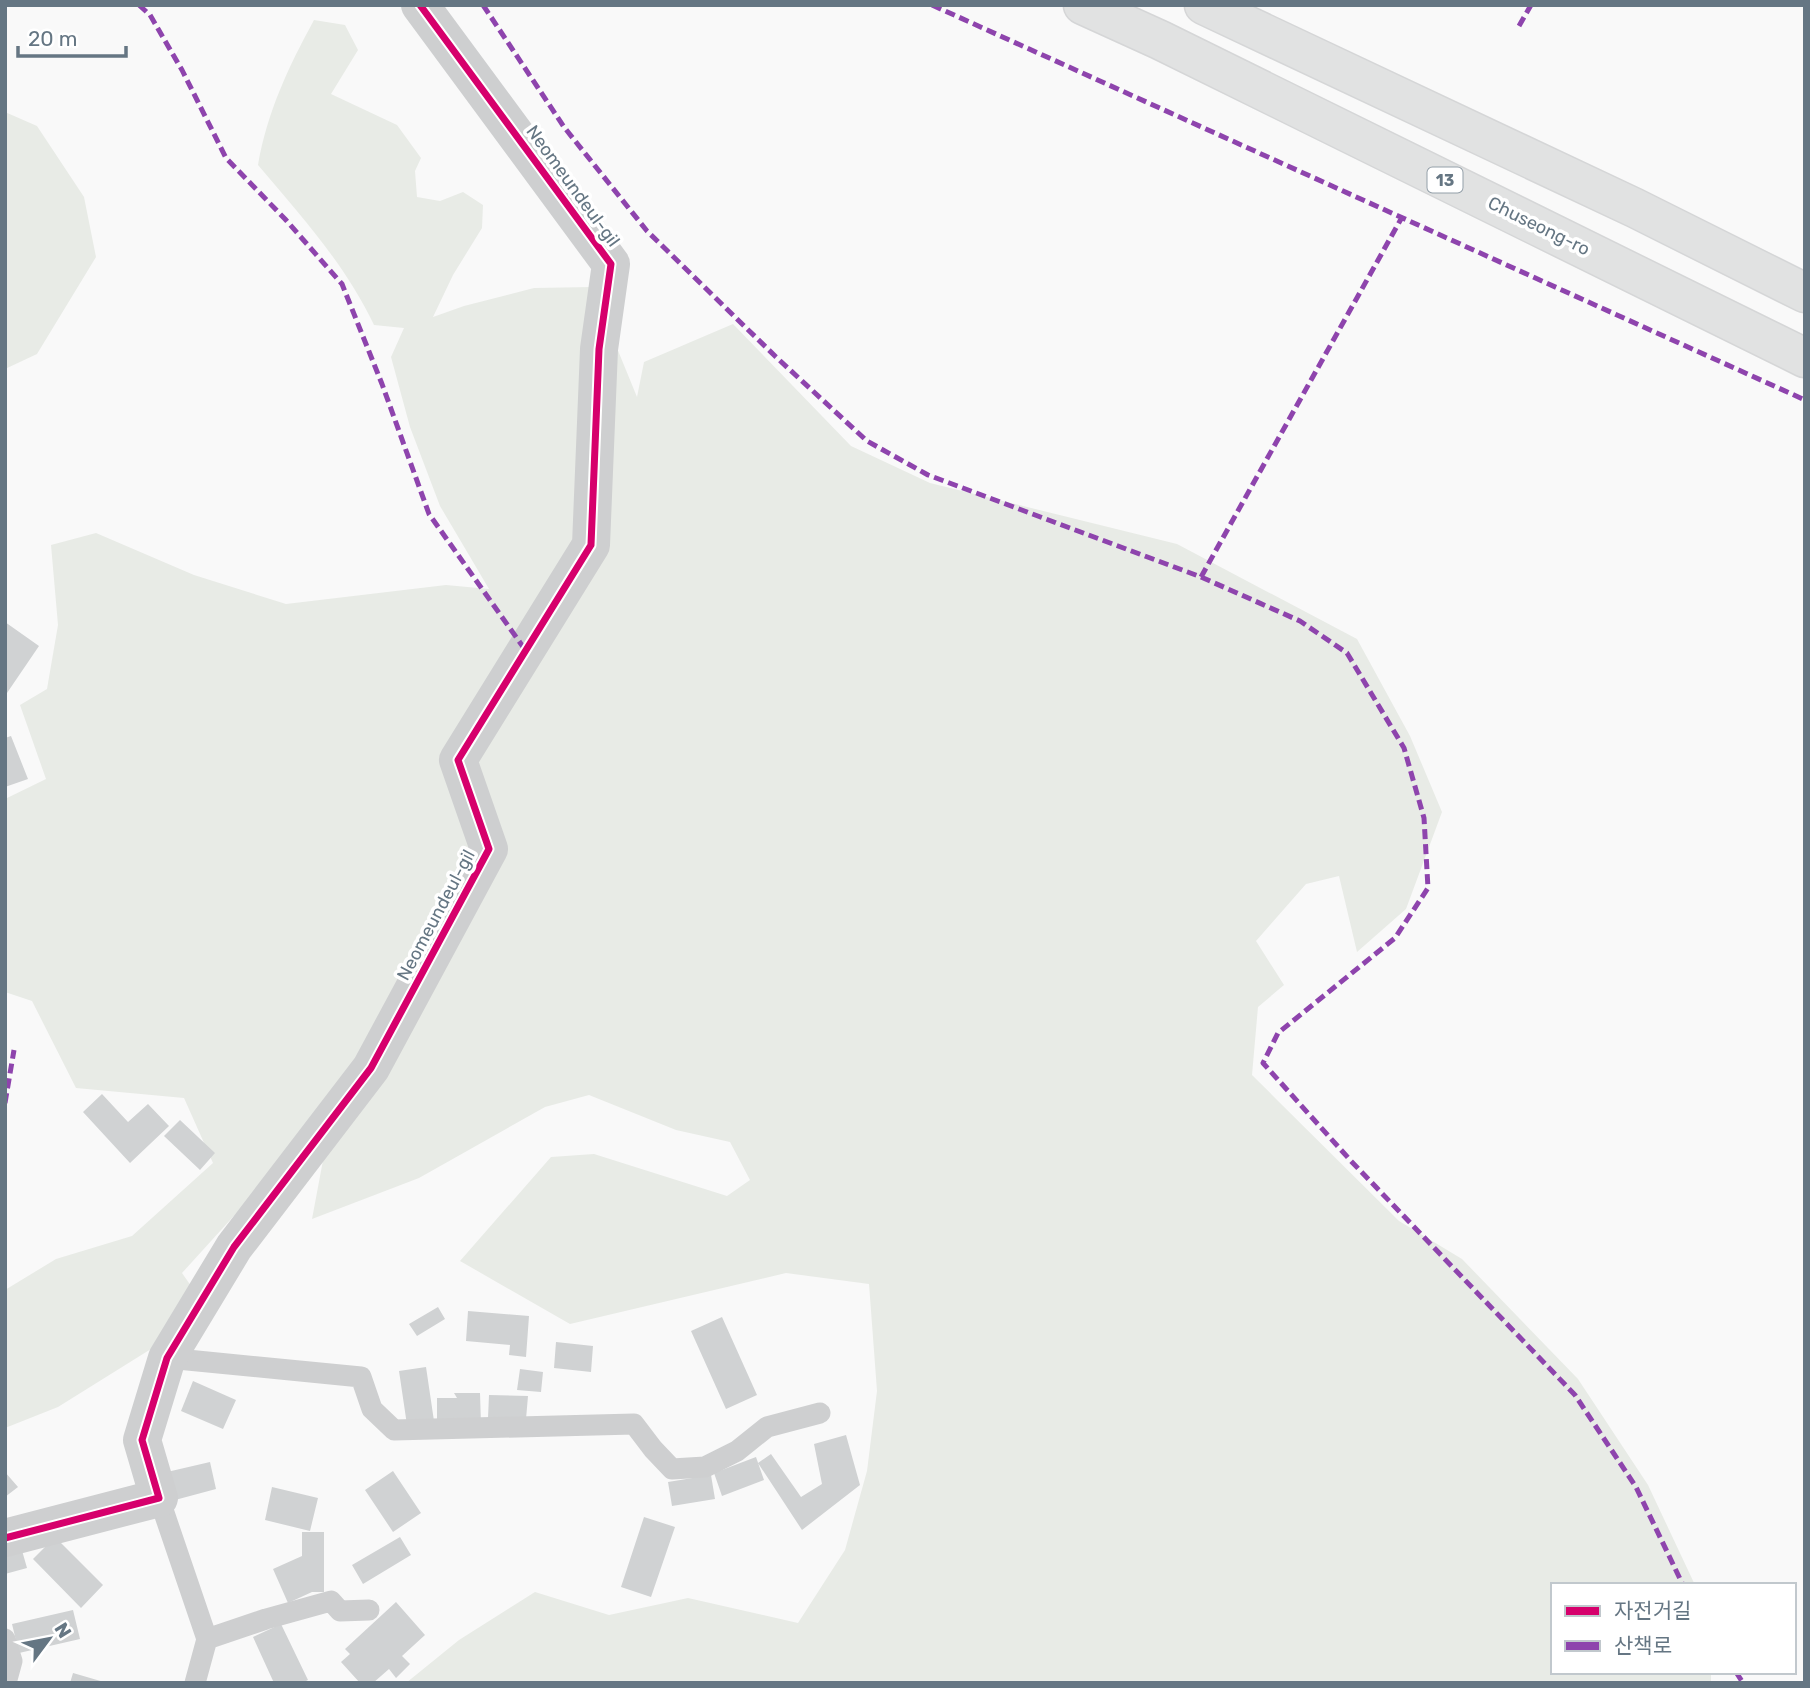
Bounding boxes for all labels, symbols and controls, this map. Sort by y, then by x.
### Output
scale bar [18,14,126,58]
text: 20 m [28,26,77,51]
street label: Neomeundeul-gil [522,121,624,251]
road number: 13 [1428,168,1462,192]
street label: Chuseong-ro [1484,192,1594,260]
street label: Neomeundeul-gil [392,846,480,984]
legend [1551,1583,1796,1674]
text: 자전거길 [1614,1598,1691,1623]
north arrow [14,1604,84,1674]
text: N [50,1618,76,1642]
text: 산책로 [1614,1633,1672,1658]

